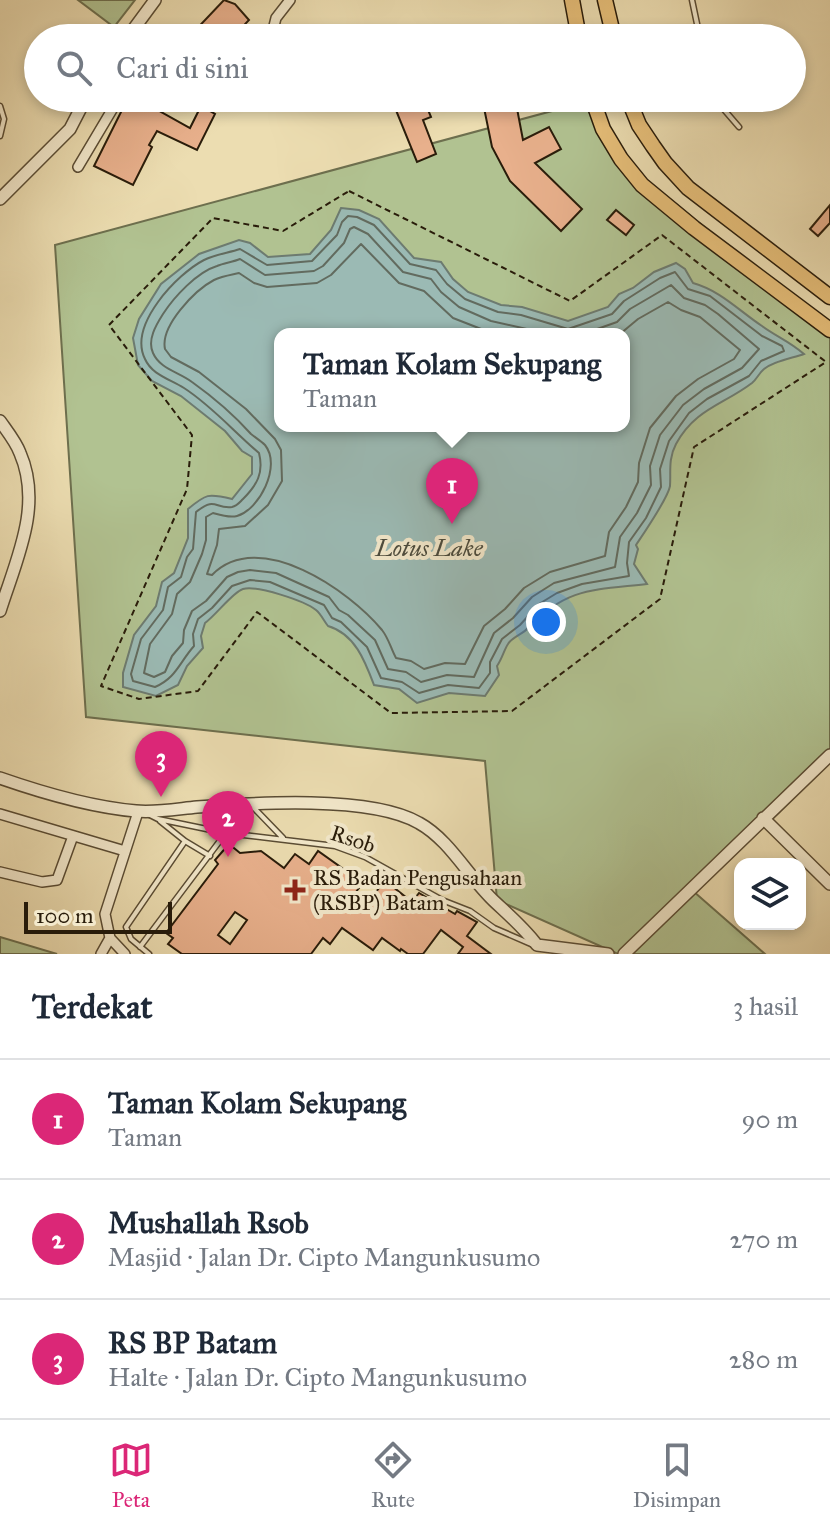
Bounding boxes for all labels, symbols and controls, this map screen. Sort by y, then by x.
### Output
search box [24,24,806,112]
icon: search [52,46,96,90]
text: Cari di sini [116,50,249,86]
popup [274,328,630,432]
text: Taman Kolam Sekupang [303,346,601,382]
text: Taman [303,382,377,414]
pin: 1 [426,458,478,524]
water label: Lotus Lake [374,533,484,563]
your location [526,602,566,642]
pin: 3 [135,731,187,797]
pin: 2 [202,791,254,857]
street label: Rsob [327,819,379,859]
map controls [734,858,806,930]
button: layers [734,858,806,930]
place label: RS Badan Pengusahaan (RSBP) Batam [313,864,522,916]
marker: RS Badan Pengusahaan (RSBP) Batam [284,879,306,901]
scale bar [24,898,172,934]
text: 100 m [36,902,93,929]
text: Terdekat [32,986,153,1027]
text: 3 hasil [733,990,798,1022]
text: Taman Kolam Sekupang [108,1085,406,1121]
text: 1 [53,1103,63,1135]
text: 90 m [741,1103,798,1135]
text: Taman [108,1121,182,1153]
text: Mushallah Rsob [108,1205,309,1241]
text: 2 [52,1223,64,1255]
text: 270 m [729,1223,798,1255]
text: Masjid · Jalan Dr. Cipto Mangunkusumo [108,1241,540,1273]
text: RS BP Batam [108,1325,277,1361]
text: 3 [53,1343,63,1375]
text: 280 m [729,1343,798,1375]
text: Halte · Jalan Dr. Cipto Mangunkusumo [108,1361,527,1393]
tab: Peta [109,1438,153,1513]
tab: Rute [371,1438,415,1513]
tab: Disimpan [633,1438,721,1513]

